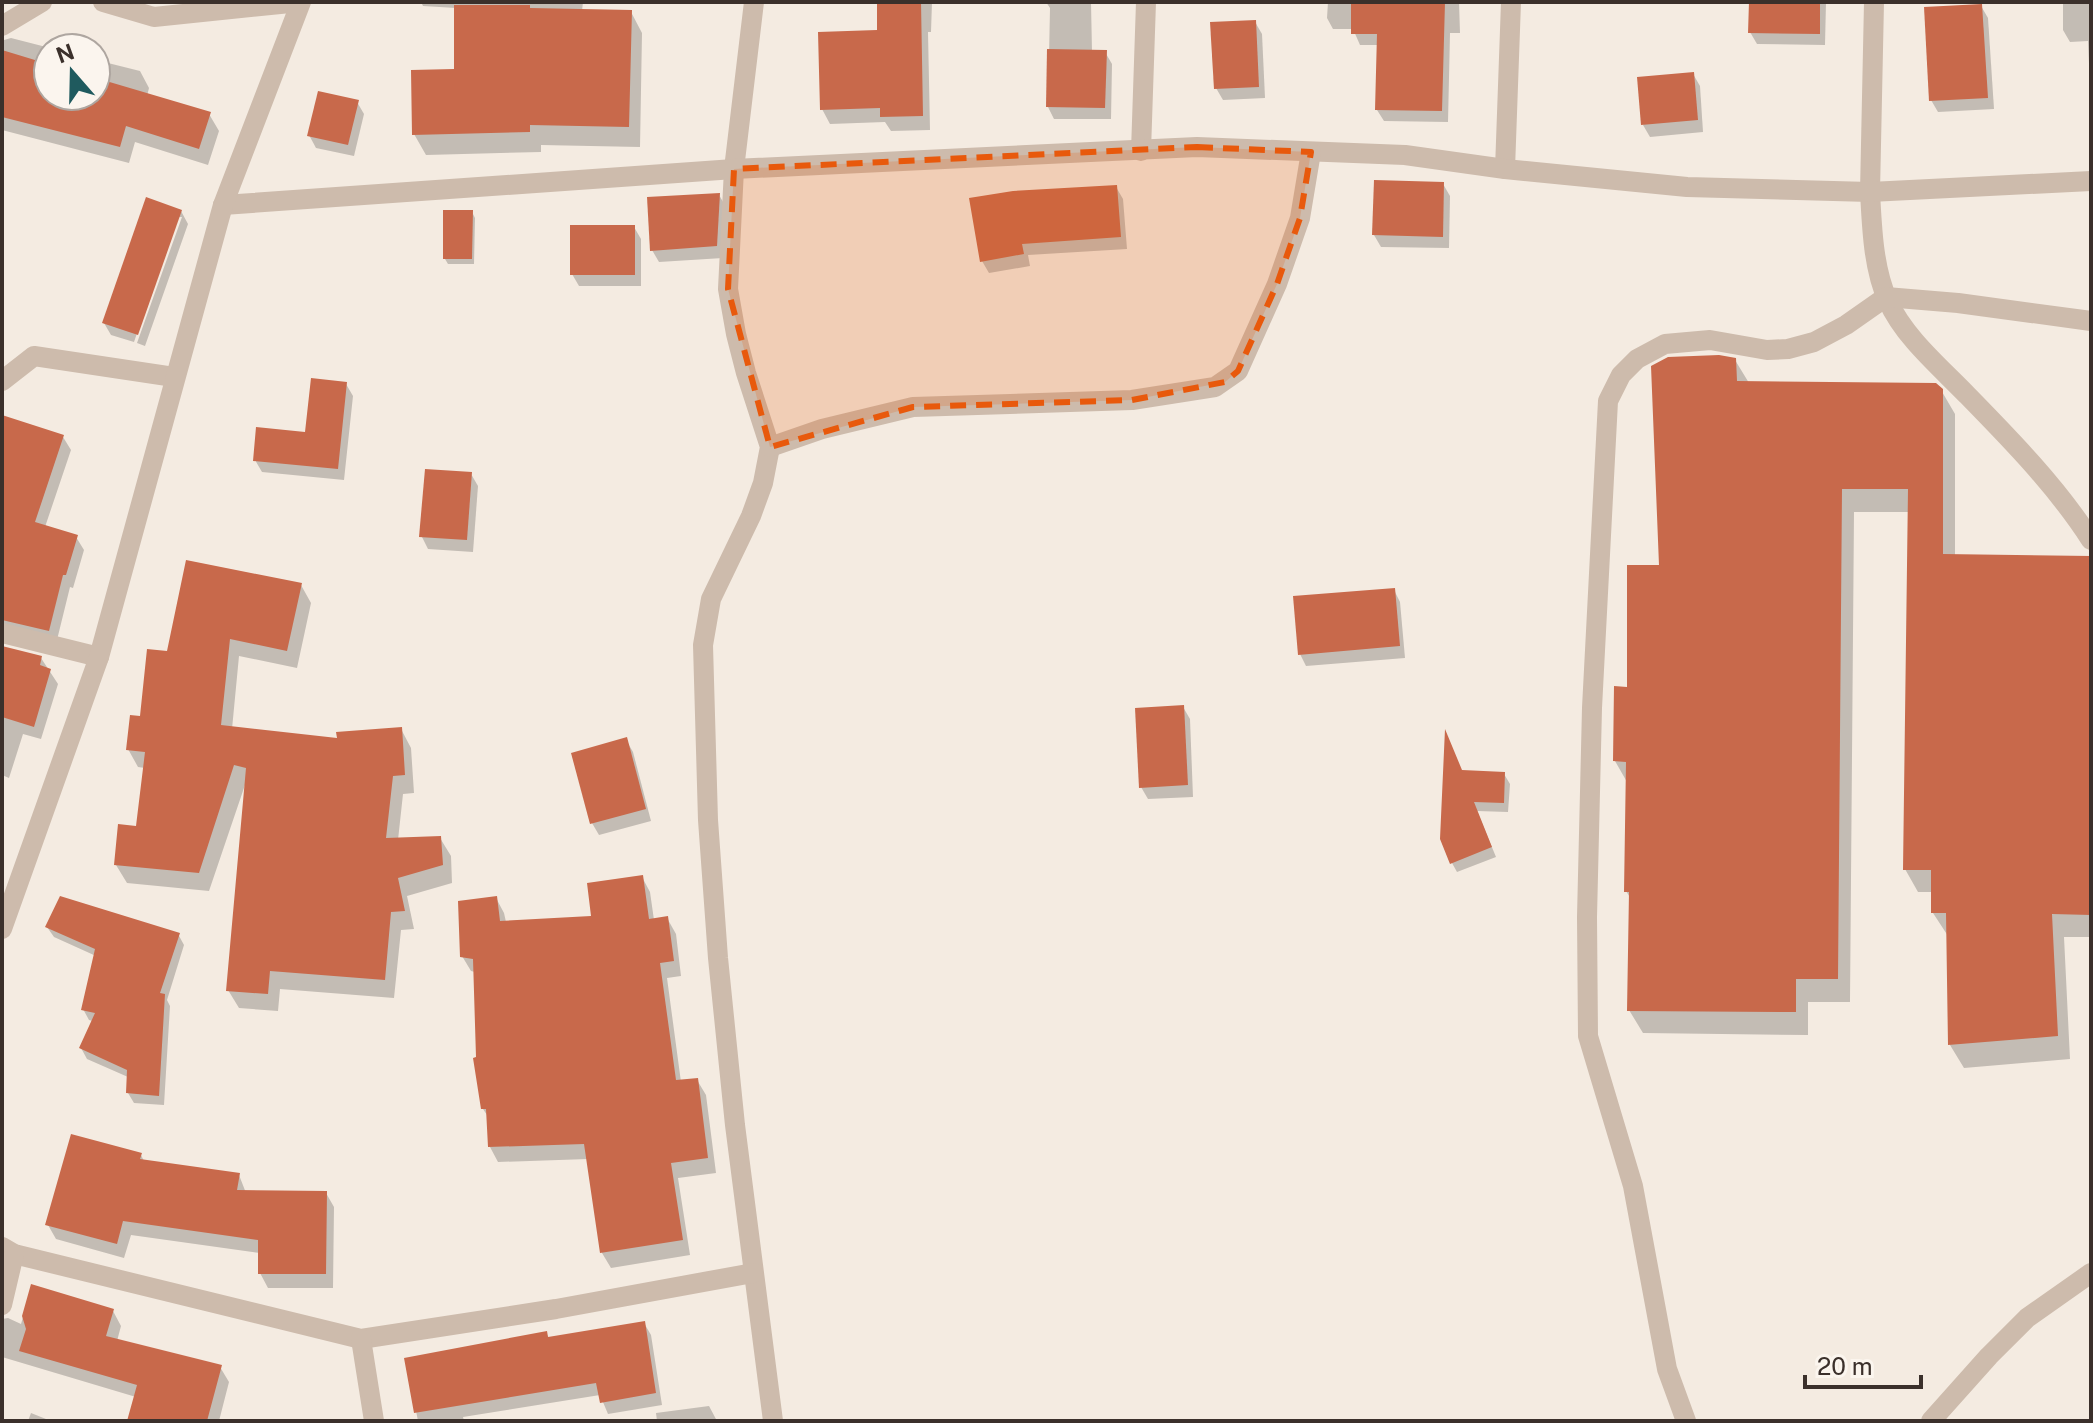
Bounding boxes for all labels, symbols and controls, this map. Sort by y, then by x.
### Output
north arrow [32,32,112,112]
text: N [53,38,78,68]
scale bar [1805,1339,1921,1389]
text: 20 m [1817,1352,1873,1380]

